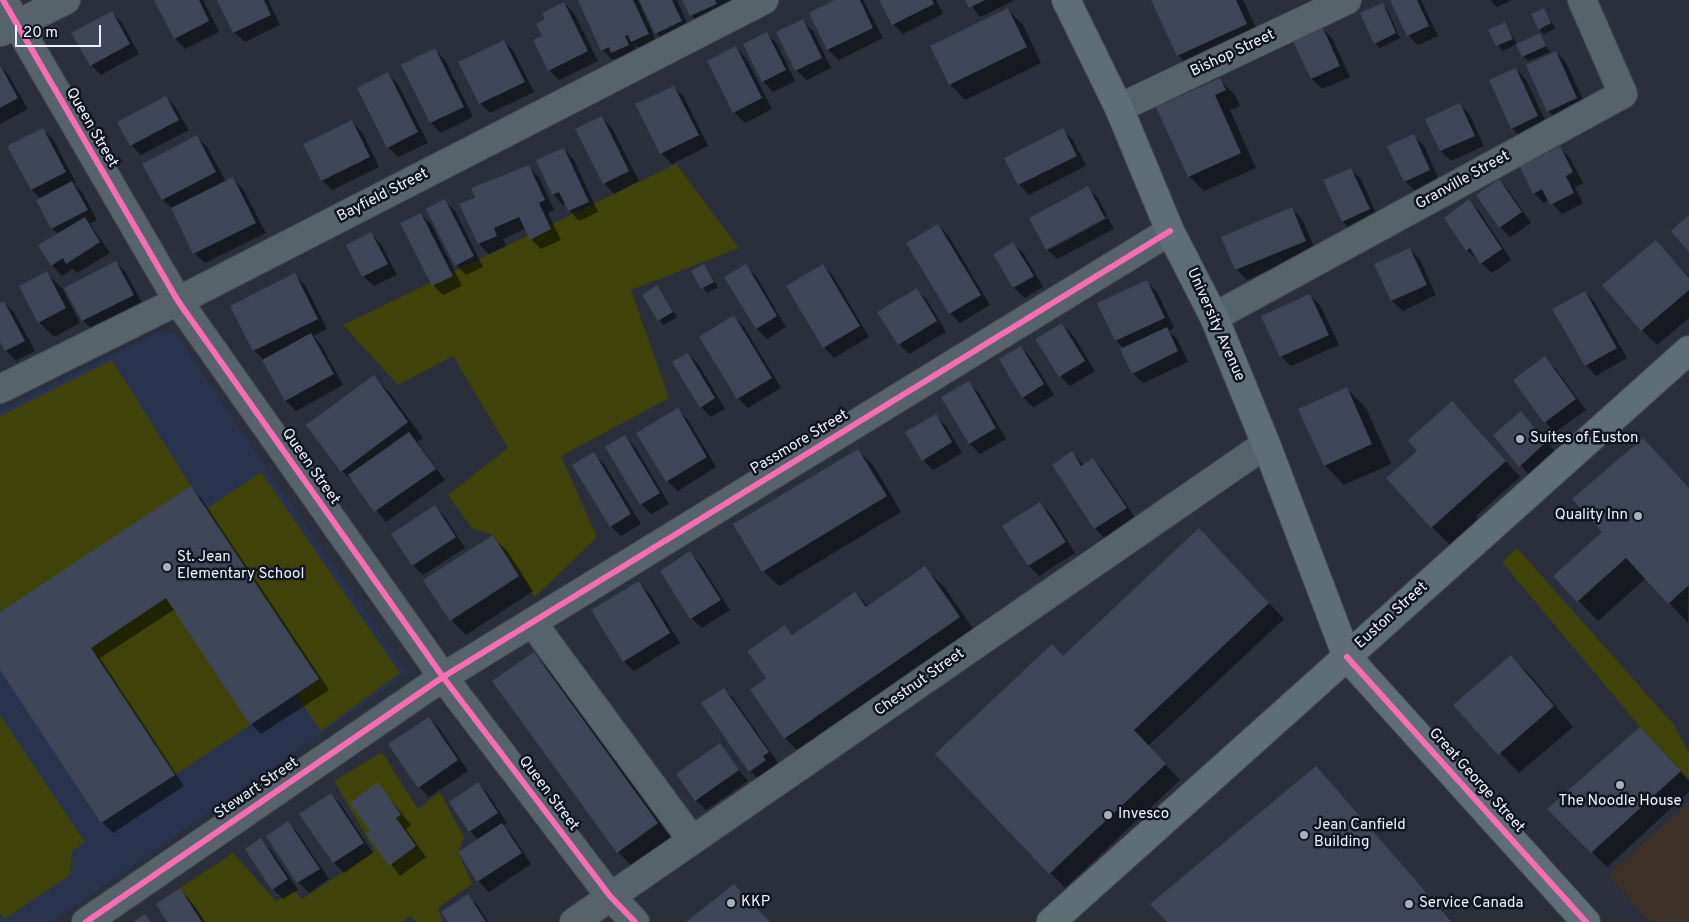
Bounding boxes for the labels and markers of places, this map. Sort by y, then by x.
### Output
place label: Suites of Euston [1530,430,1639,448]
marker: Suites of Euston [1514,433,1526,445]
place label: Quality Inn [1555,507,1628,525]
marker: Quality Inn [1632,510,1644,522]
place label: St. Jean Elementary School [177,549,304,584]
marker: St. Jean Elementary School [161,561,173,573]
marker: The Noodle House [1614,779,1626,791]
place label: The Noodle House [1558,793,1682,811]
place label: Invesco [1118,806,1169,824]
marker: Invesco [1102,809,1114,821]
place label: Jean Canfield Building [1314,817,1406,852]
marker: Jean Canfield Building [1298,829,1310,841]
place label: KKP [741,894,770,912]
place label: Service Canada [1419,895,1523,913]
marker: KKP [725,897,737,909]
marker: Service Canada [1403,898,1415,910]

